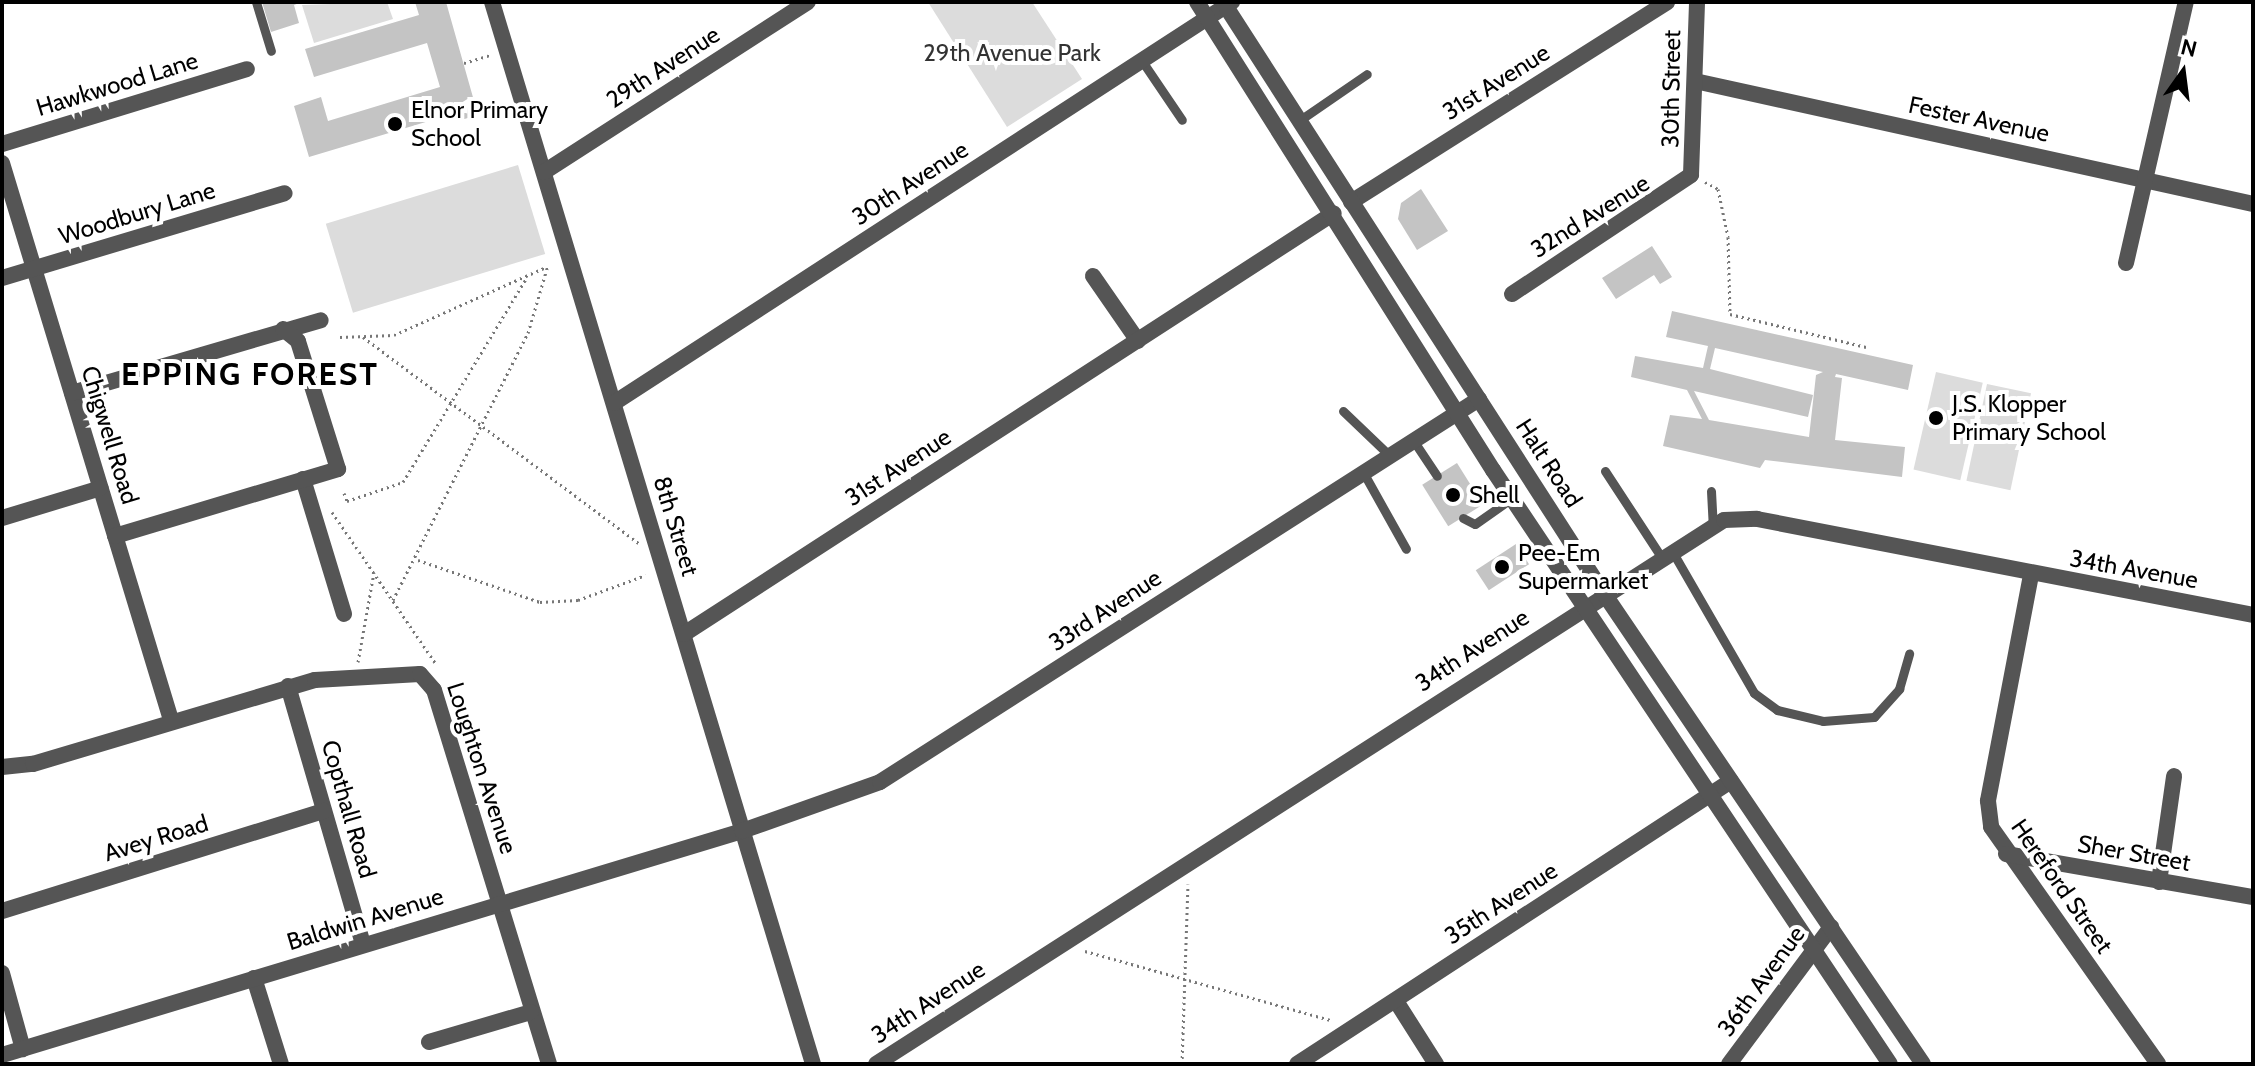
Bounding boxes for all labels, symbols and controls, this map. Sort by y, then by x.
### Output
street label: 29th Avenue [601,20,725,114]
street label: 30th Street [1656,30,1686,148]
north arrow [2143,32,2223,112]
text: N [2178,33,2200,63]
street label: 31st Avenue [1437,38,1555,126]
park label: 29th Avenue Park [923,39,1101,67]
street label: Hawkwood Lane [33,46,201,122]
street label: Fester Avenue [1906,90,2052,148]
place label: Elnor Primary School [411,96,548,152]
marker: Elnor Primary School [386,115,404,133]
street label: 30th Avenue [847,135,973,231]
street label: 32nd Avenue [1526,168,1654,264]
street label: Woodbury Lane [55,176,219,250]
district label: EPPING FOREST [121,355,379,393]
street label: Chigwell Road [75,362,145,508]
place label: J.S. Klopper Primary School [1952,390,2106,446]
marker: J.S. Klopper Primary School [1927,409,1945,427]
street label: Halt Road [1510,414,1588,512]
street label: 31st Avenue [840,422,956,512]
street label: 8th Street [647,473,705,579]
place label: Shell [1469,481,1519,509]
marker: Shell [1444,486,1462,504]
place label: Pee-Em Supermarket [1518,539,1648,595]
street label: 34th Avenue [2068,544,2200,594]
marker: Pee-Em Supermarket [1493,558,1511,576]
street label: 33rd Avenue [1043,563,1167,657]
street label: 34th Avenue [1410,603,1534,697]
street label: Loughton Avenue [441,679,523,857]
street label: Copthall Road [316,737,382,881]
street label: Avey Road [100,809,212,867]
street label: Hereford Street [2005,813,2119,959]
street label: Sher Street [2075,829,2193,877]
street label: 35th Avenue [1439,856,1563,950]
street label: Baldwin Avenue [283,882,447,956]
street label: 36th Avenue [1711,920,1811,1042]
street label: 34th Avenue [866,955,990,1049]

